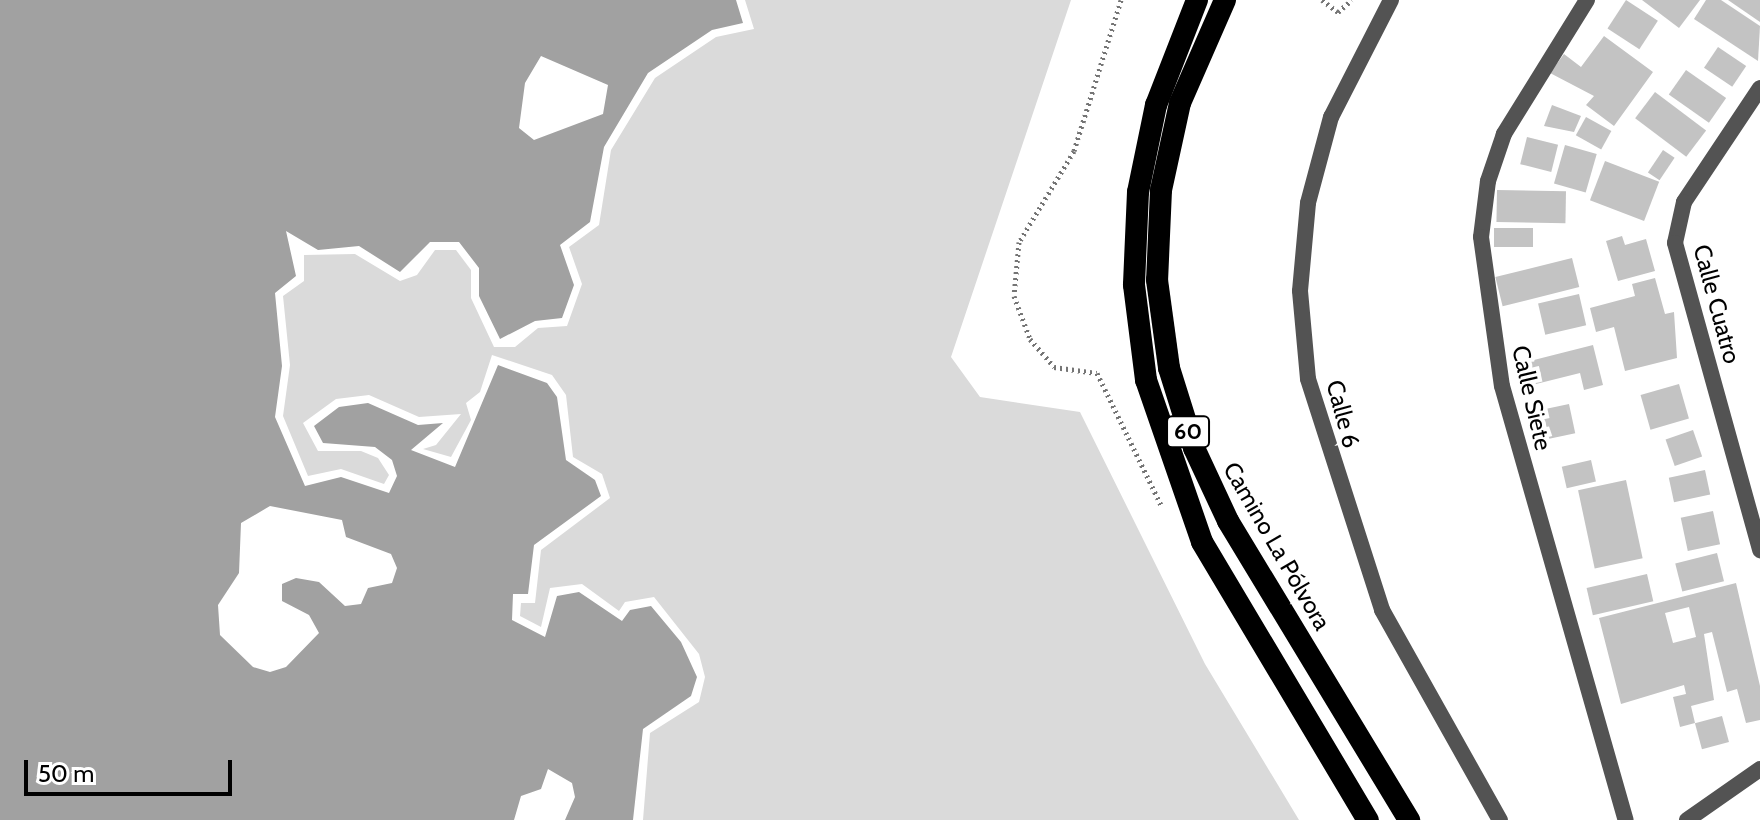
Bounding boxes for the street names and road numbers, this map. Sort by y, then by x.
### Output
street label: Calle Cuatro [1687,241,1747,367]
street label: Calle Siete [1506,343,1558,453]
street label: Calle 6 [1320,377,1366,451]
road number: 60 [1166,414,1210,450]
street label: Camino La Pólvora [1217,457,1337,635]

